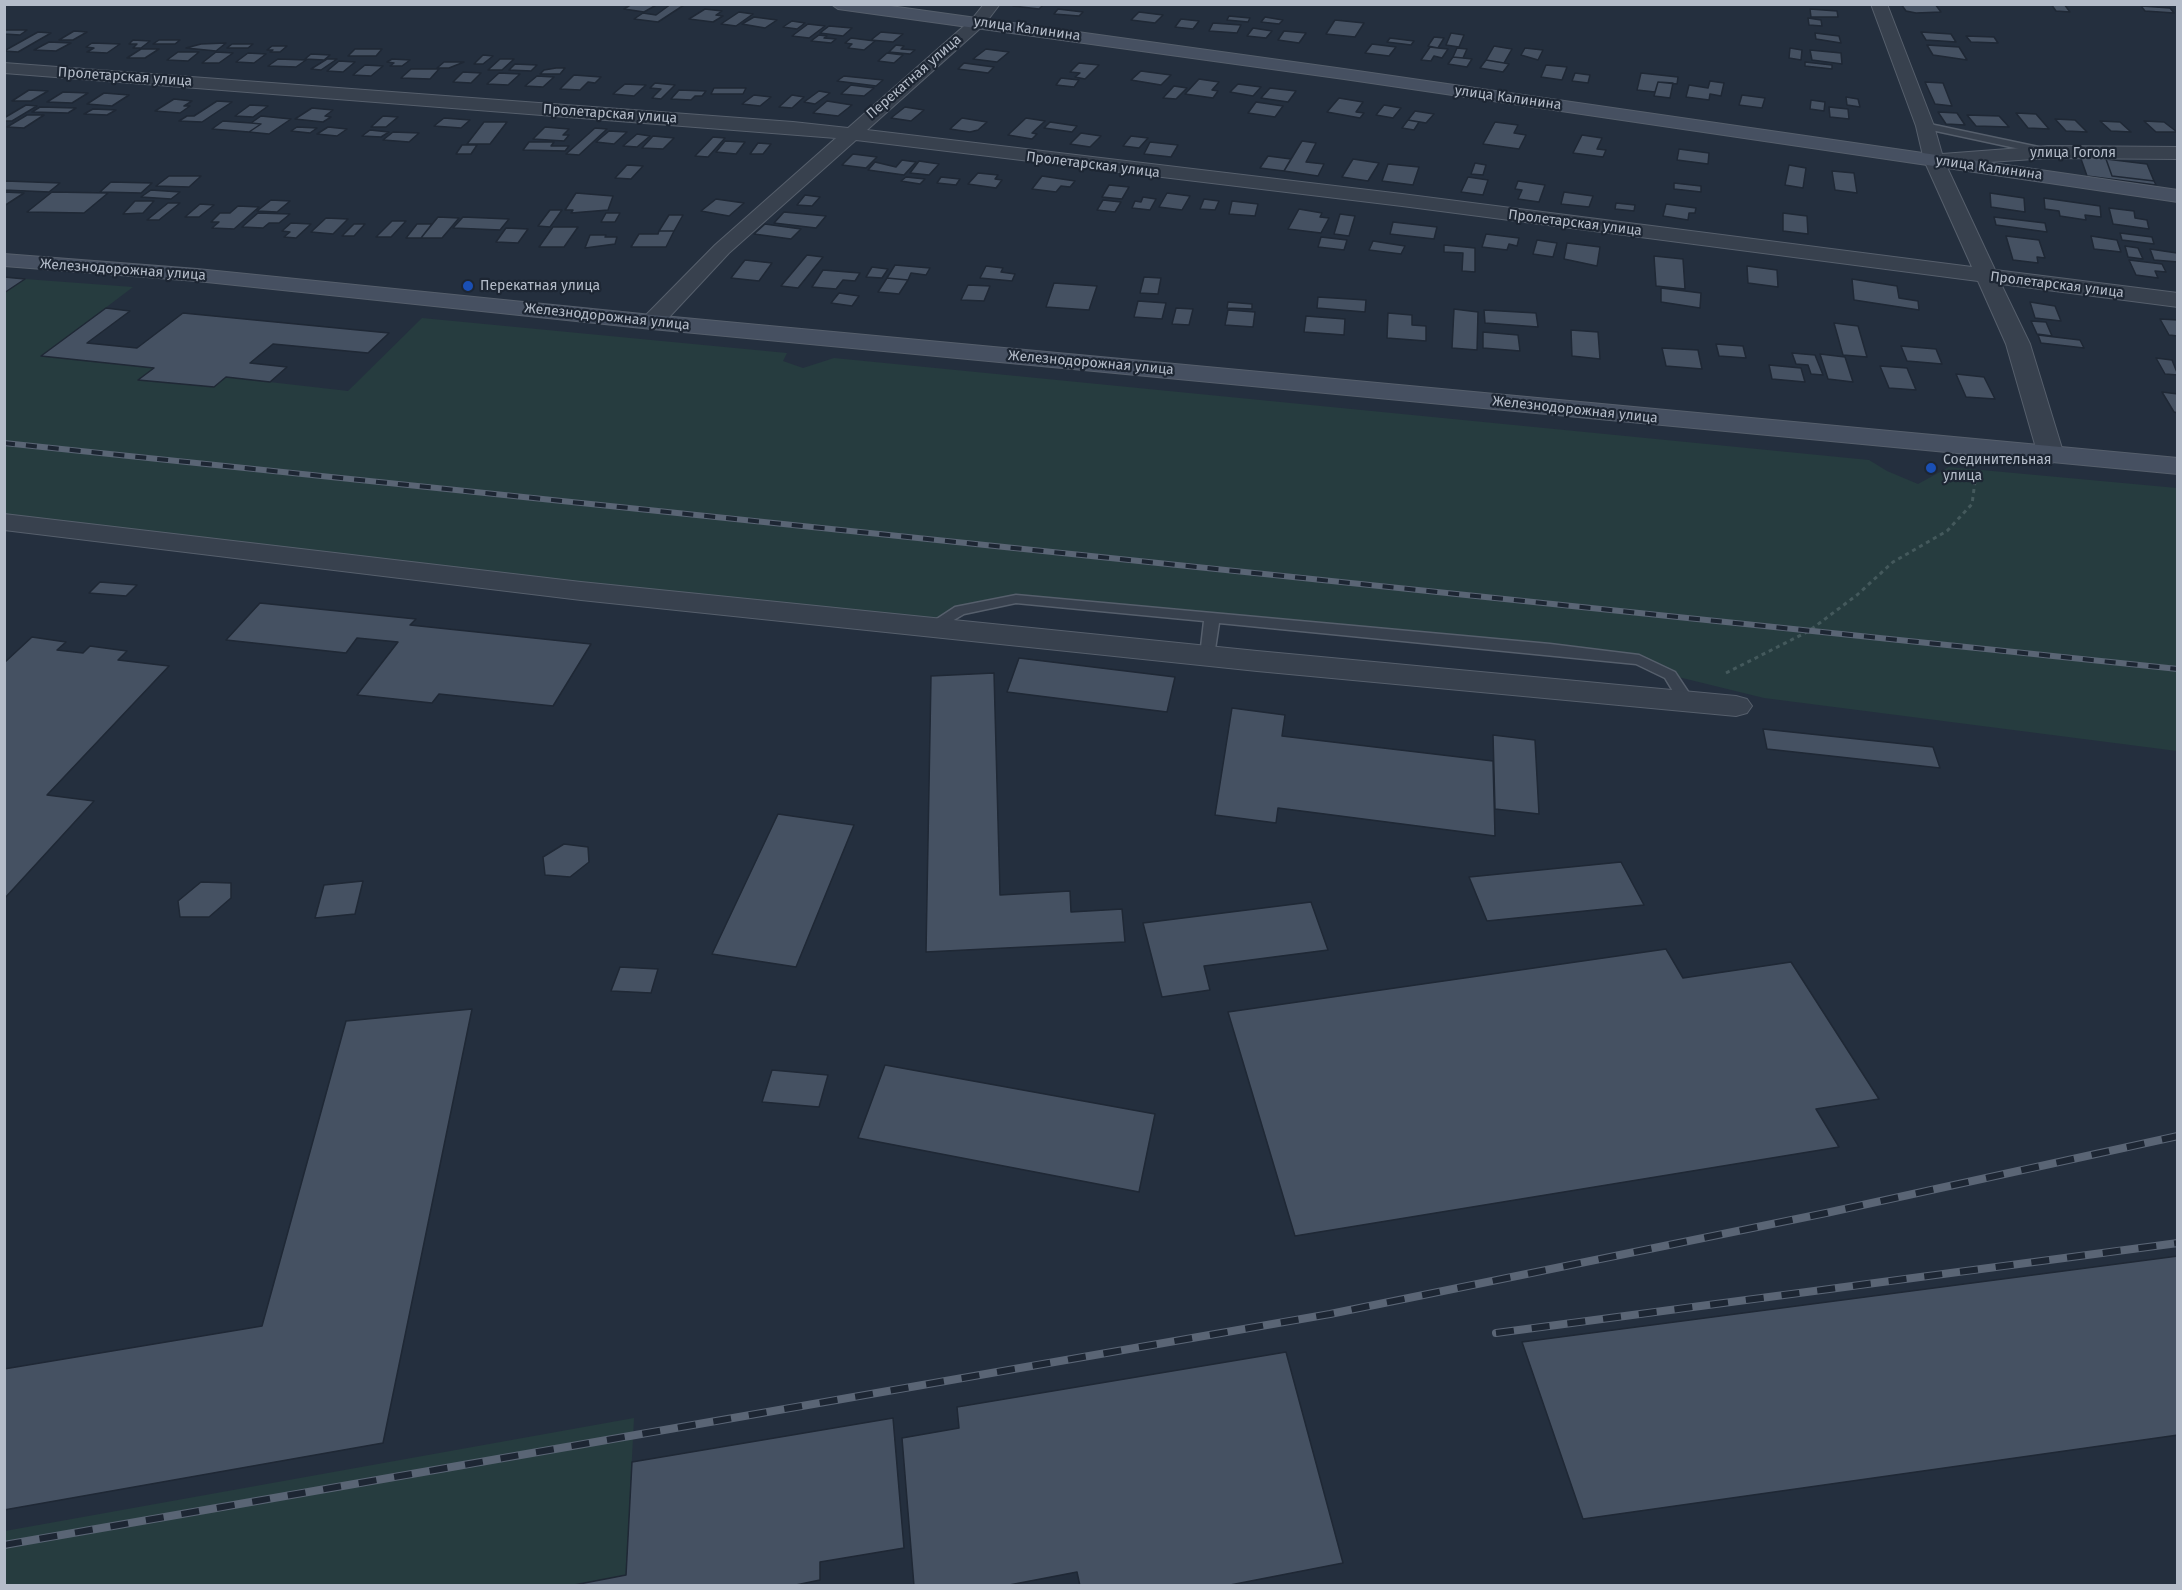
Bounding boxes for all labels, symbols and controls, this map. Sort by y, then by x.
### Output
street label: улица Калинина [973,13,1081,45]
street label: Перекатная улица [863,31,965,123]
street label: Пролетарская улица [57,64,193,90]
street label: улица Калинина [1454,82,1562,114]
street label: Пролетарская улица [542,101,678,127]
street label: улица Гоголя [2030,145,2116,161]
street label: Пролетарская улица [1025,148,1161,182]
street label: улица Калинина [1935,152,2043,184]
street label: Пролетарская улица [1507,206,1643,240]
street label: Железнодорожная улица [40,256,206,284]
street label: Пролетарская улица [1989,268,2125,302]
place label: Перекатная улица [480,278,600,294]
marker: Перекатная улица [461,279,475,293]
street label: Железнодорожная улица [523,300,691,334]
street label: Железнодорожная улица [1007,347,1175,379]
street label: Железнодорожная улица [1491,393,1659,427]
place label: Соединительная улица [1943,452,2052,484]
marker: Соединительная улица [1924,461,1938,475]

